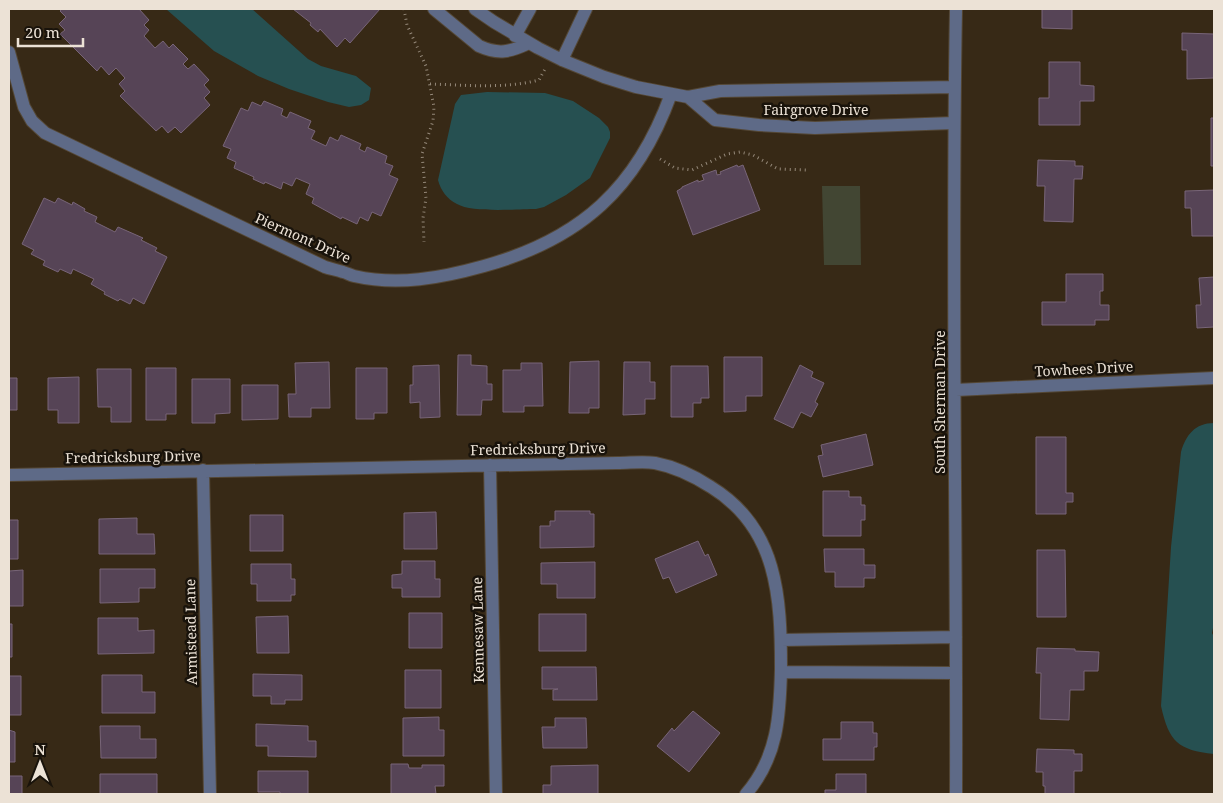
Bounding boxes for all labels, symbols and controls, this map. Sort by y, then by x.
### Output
scale bar [18,15,82,47]
text: 20 m [25,22,60,42]
street label: Fairgrove Drive [764,100,868,119]
street label: Piermont Drive [252,208,354,267]
street label: South Sherman Drive [930,330,949,474]
street label: Towhees Drive [1034,356,1134,381]
street label: Fredricksburg Drive [470,438,606,459]
street label: Fredricksburg Drive [65,446,201,467]
street label: Kennesaw Lane [467,577,488,683]
street label: Armistead Lane [180,579,201,685]
north arrow [15,738,65,788]
text: N [34,740,46,759]

